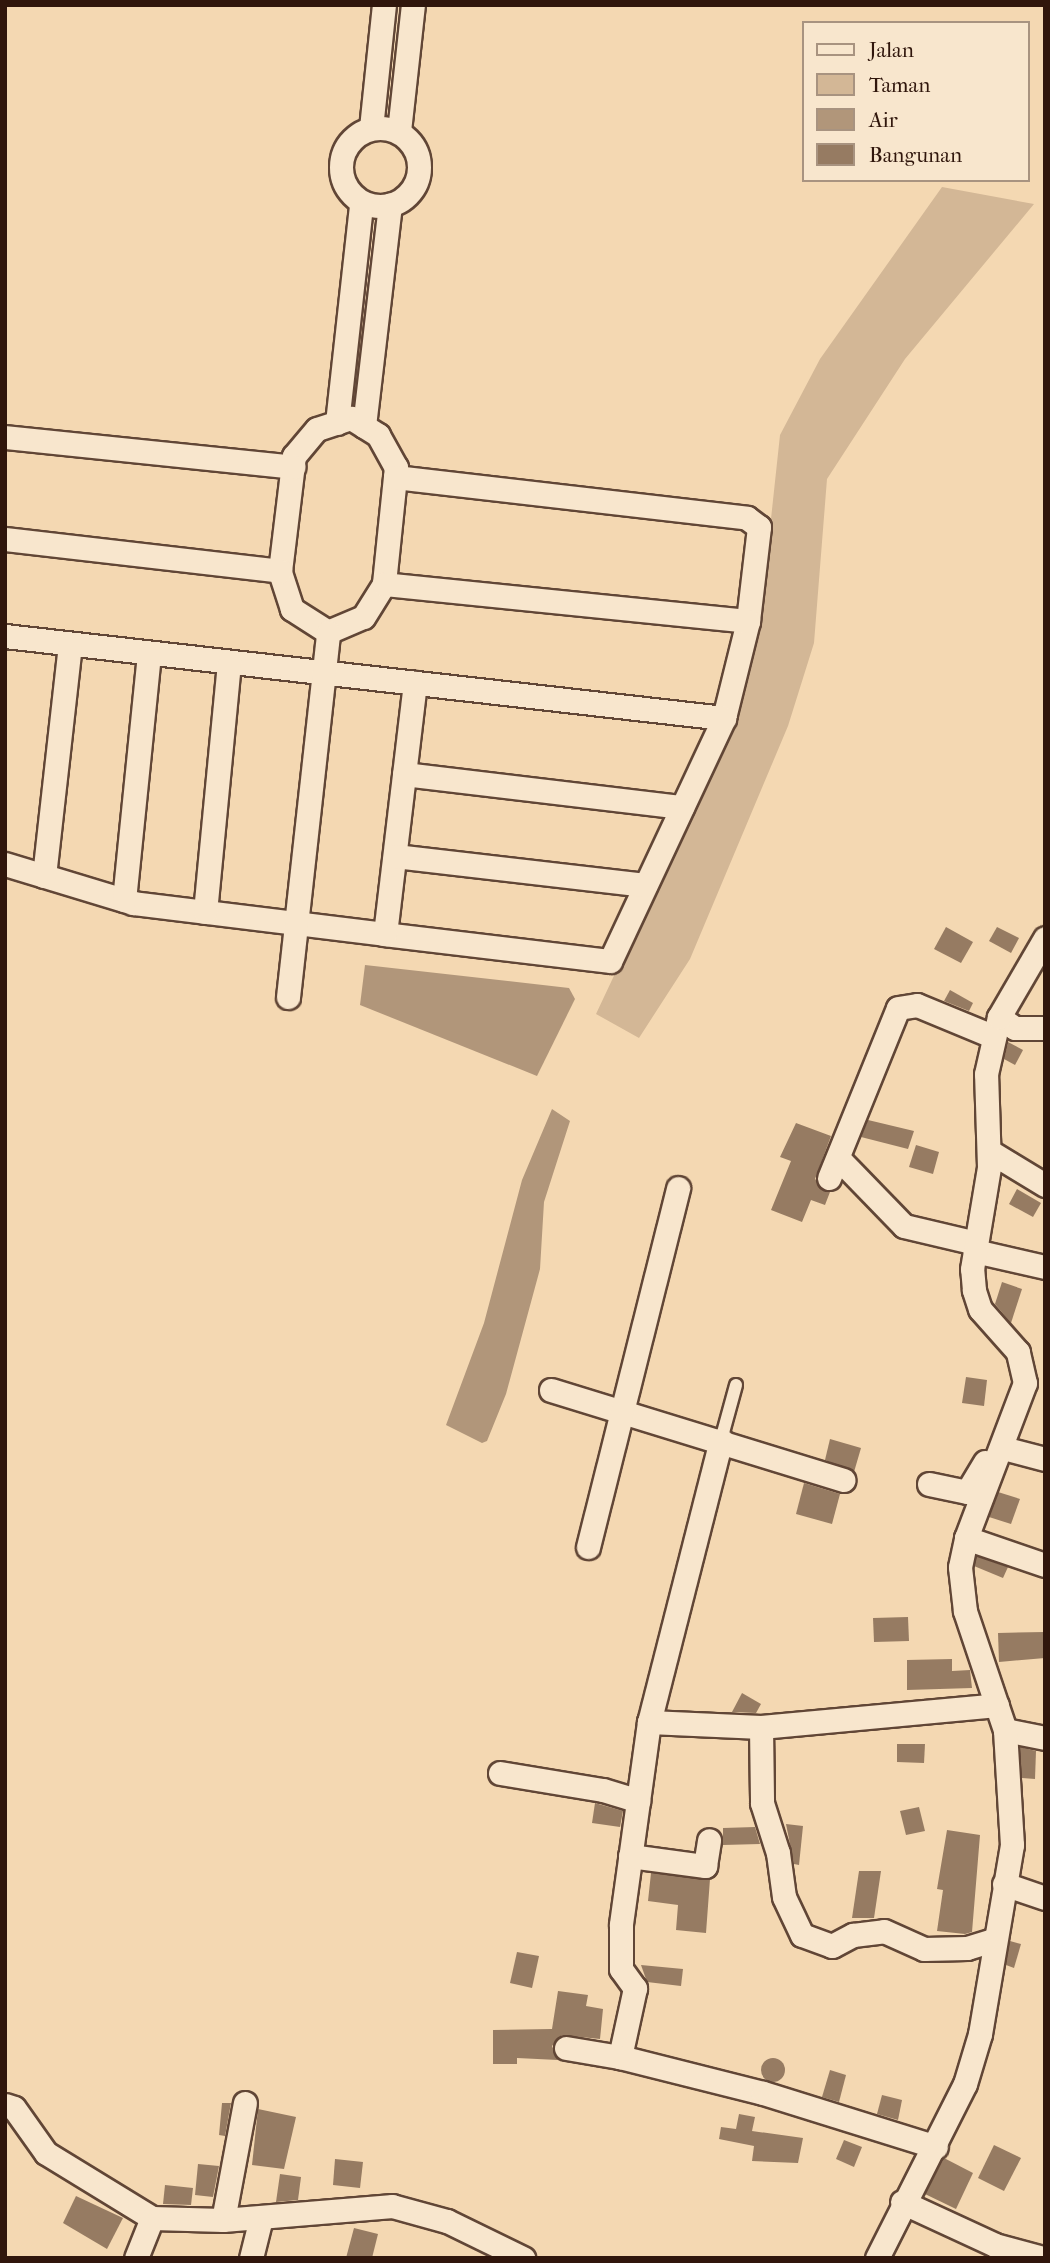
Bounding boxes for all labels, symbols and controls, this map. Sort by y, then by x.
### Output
legend [802,21,1029,182]
text: Jalan [869,38,914,62]
text: Taman [869,73,930,97]
text: Air [869,108,898,132]
text: Bangunan [869,143,962,167]

